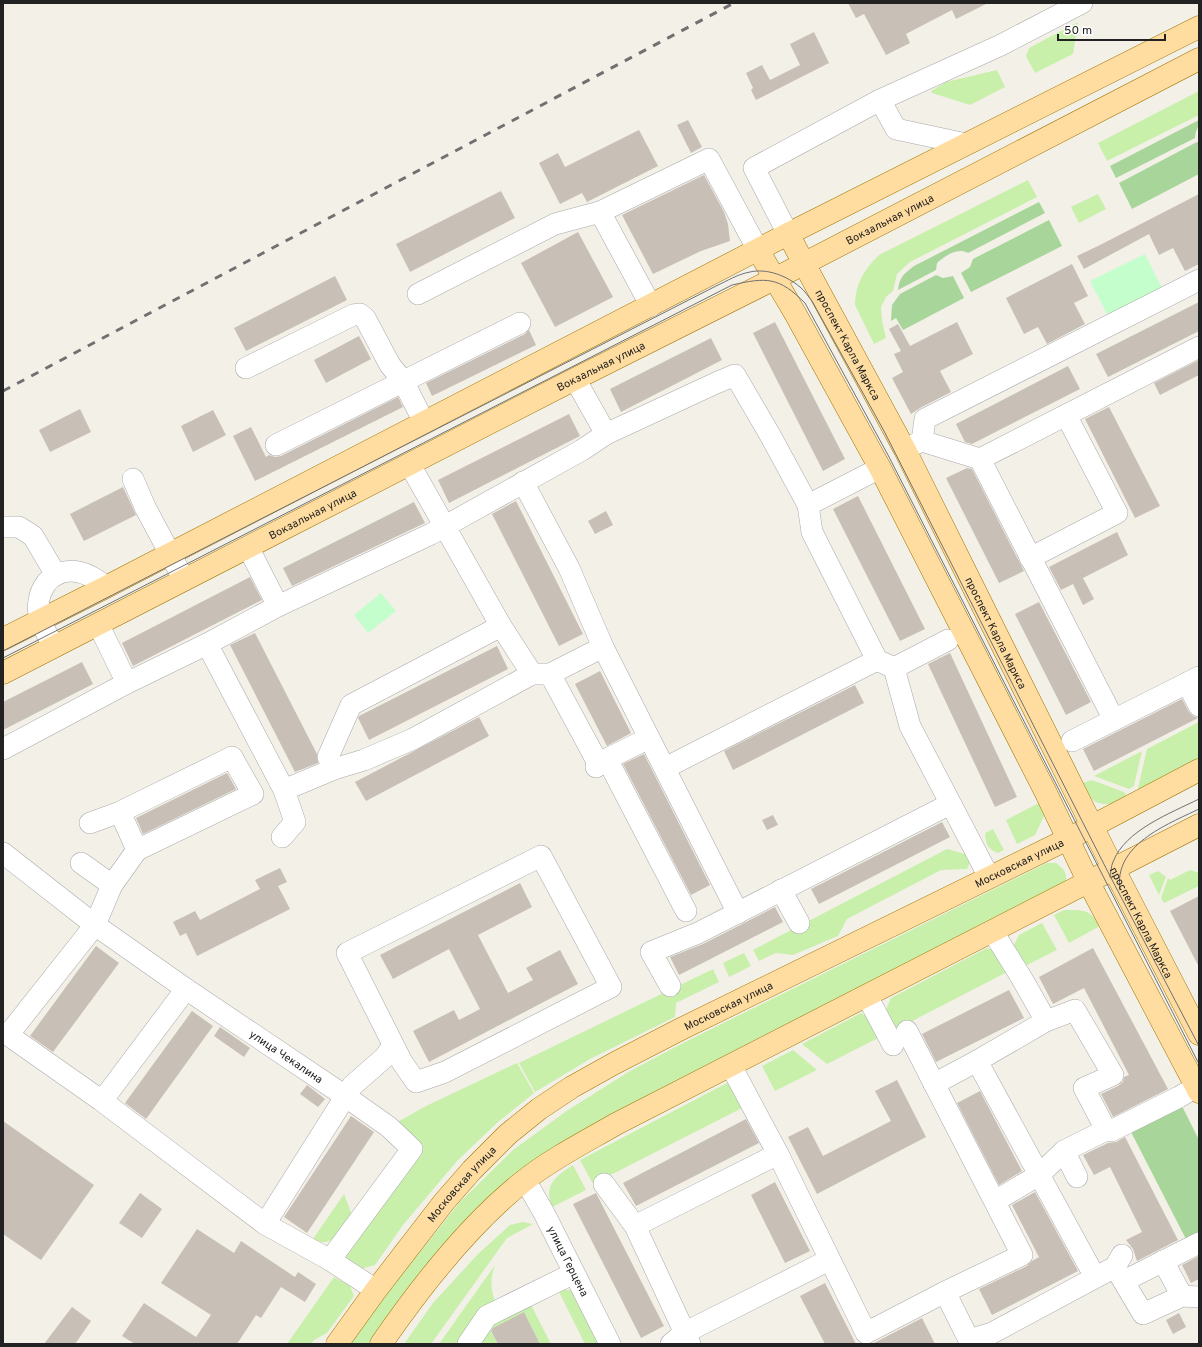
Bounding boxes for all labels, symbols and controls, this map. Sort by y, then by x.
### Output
scale bar [1058,16,1165,42]
text: 50 m [1064,23,1092,39]
street label: Вокзальная улица [844,191,937,249]
street label: проспект Карла Маркса [812,288,883,403]
street label: Вокзальная улица [555,339,648,395]
street label: Вокзальная улица [267,486,360,543]
street label: проспект Карла Маркса [961,575,1029,692]
street label: Московская улица [973,836,1067,892]
street label: проспект Карла Маркса [1106,865,1175,981]
street label: Московская улица [682,979,776,1034]
street label: улица Чекалина [246,1028,325,1087]
street label: Московская улица [425,1143,500,1225]
street label: улица Герцена [544,1224,591,1299]

